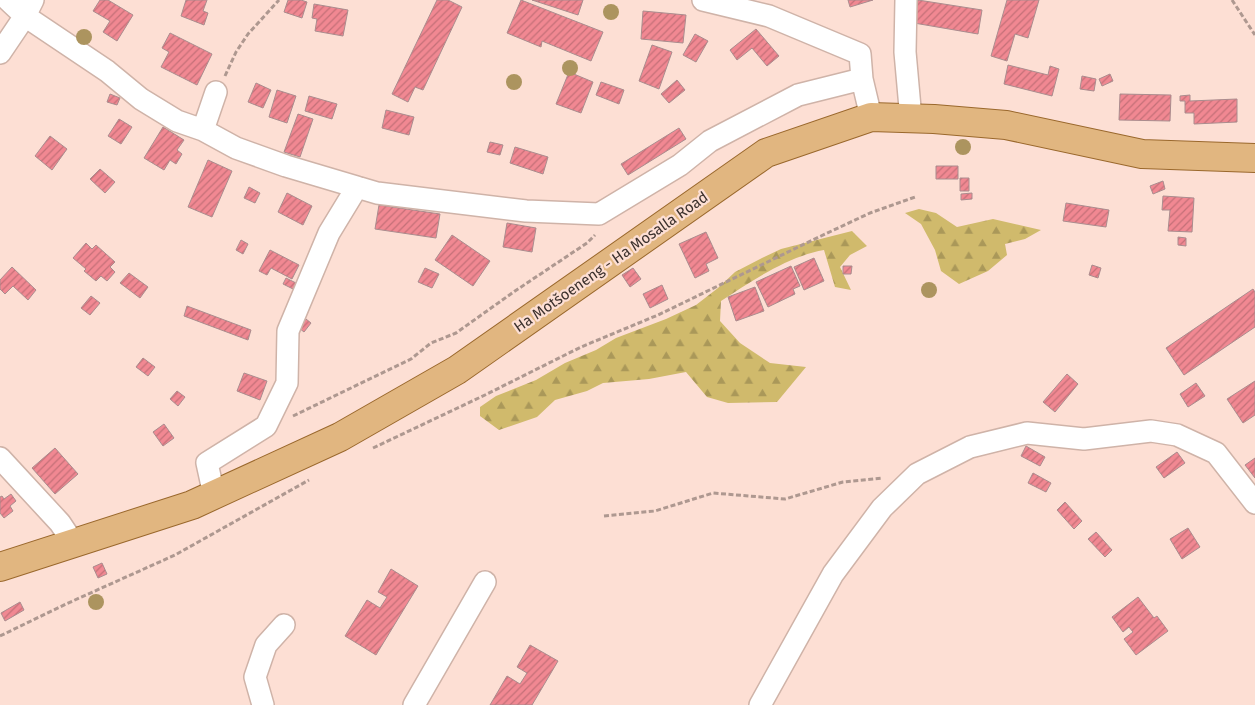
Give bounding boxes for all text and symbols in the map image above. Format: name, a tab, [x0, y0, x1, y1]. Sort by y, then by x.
street label: Ha Motšoeneng - Ha Mosalla Road	[511, 188, 711, 336]

